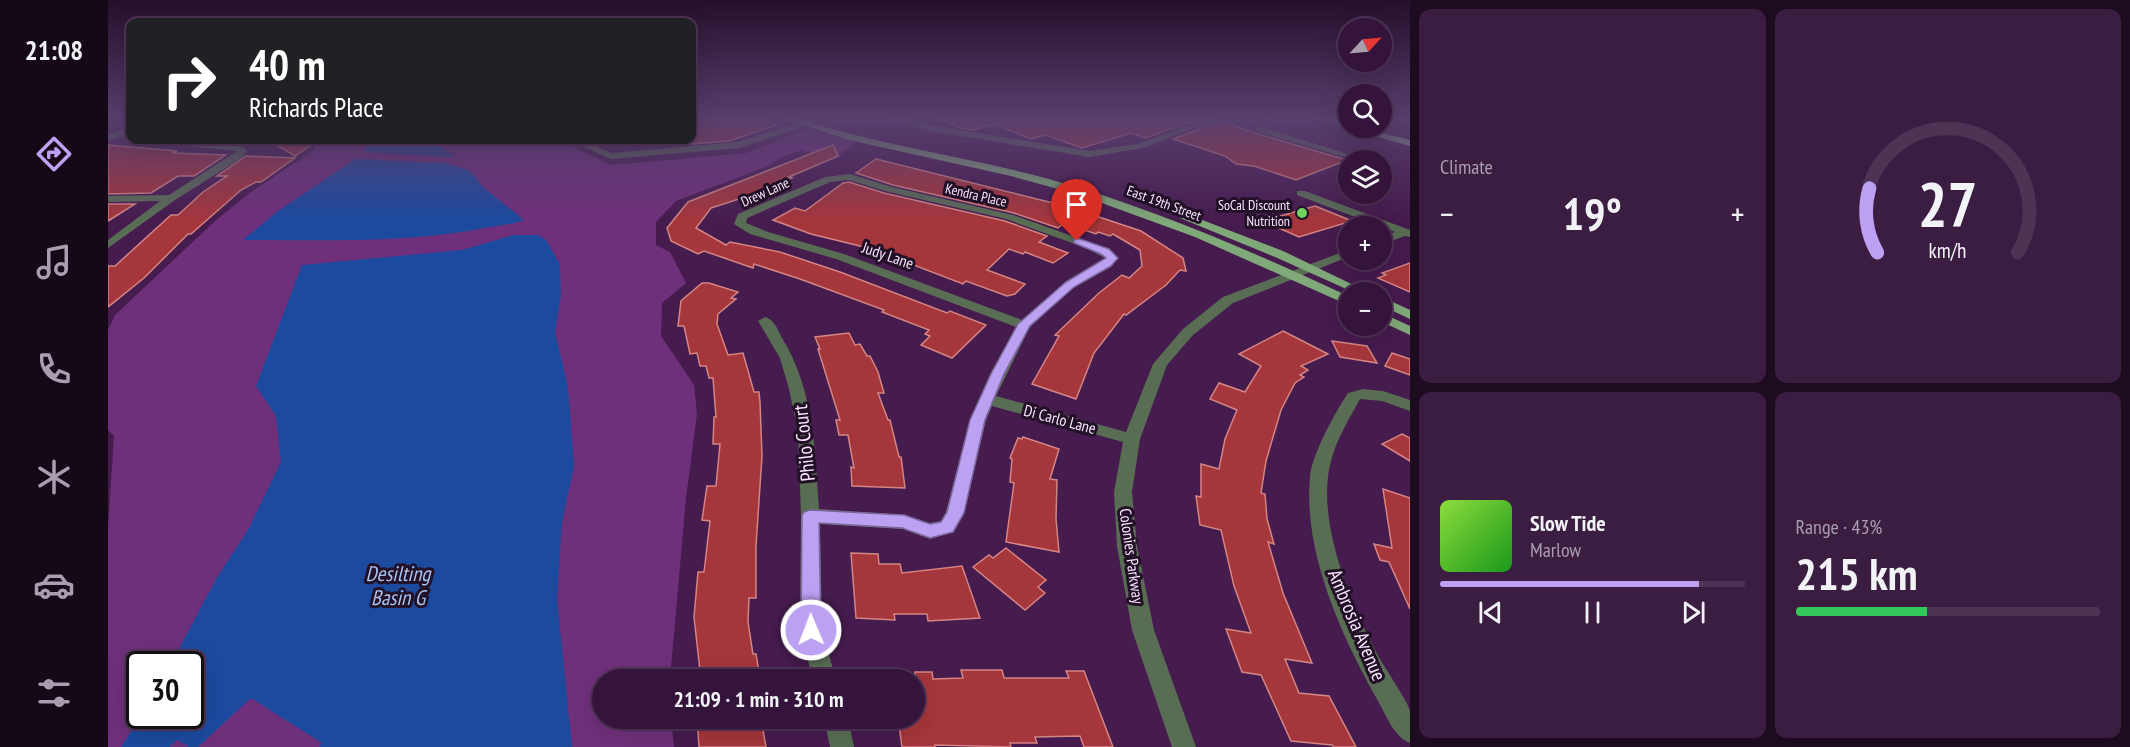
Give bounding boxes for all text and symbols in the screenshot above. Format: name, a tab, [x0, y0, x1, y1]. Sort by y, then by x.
north arrow	[1338, 18, 1392, 72]
map controls	[1338, 18, 1392, 336]
text: 21:08	[25, 33, 83, 67]
text: 40 m	[249, 37, 326, 92]
icon: right	[150, 42, 228, 120]
button: search	[1338, 84, 1392, 138]
text: Richards Place	[249, 90, 384, 124]
icon: directions	[33, 133, 75, 175]
button: layers	[1338, 150, 1392, 204]
text: Climate	[1440, 154, 1493, 180]
text: 27	[1918, 163, 1978, 244]
street label: Drew Lane	[738, 173, 792, 211]
street label: Kendra Place	[944, 179, 1009, 211]
pin	[1051, 179, 1102, 241]
street label: East 19th Street	[1124, 181, 1204, 225]
text: 19°	[1563, 184, 1622, 242]
icon: arrive	[1060, 188, 1093, 221]
text: −	[1440, 192, 1454, 235]
text: +	[1731, 192, 1745, 235]
place label: SoCal Discount Nutrition	[1218, 196, 1290, 230]
marker: SoCal Discount Nutrition	[1295, 206, 1309, 220]
button: +	[1338, 216, 1392, 270]
text: km/h	[1929, 236, 1967, 264]
street label: Judy Lane	[859, 237, 916, 273]
icon: music	[33, 241, 75, 283]
button: −	[1338, 282, 1392, 336]
icon: phone	[33, 348, 75, 390]
street label: Di Carlo Lane	[1022, 400, 1098, 438]
street label: Philo Court	[787, 403, 821, 483]
icon: climate	[33, 456, 75, 498]
street label: Colonies Parkway	[1115, 507, 1149, 605]
text: Slow Tide	[1530, 509, 1606, 537]
text: Range · 43%	[1796, 514, 1882, 540]
text: Marlow	[1530, 537, 1581, 563]
text: 215 km	[1796, 544, 1918, 602]
water label: Desilting Basin G	[366, 560, 432, 611]
icon: car	[33, 564, 75, 606]
street label: Ambrosia Avenue	[1322, 565, 1392, 685]
icon: previous	[1474, 596, 1507, 629]
icon: pause	[1576, 596, 1609, 629]
icon: next	[1677, 596, 1710, 629]
position arrow	[779, 598, 843, 662]
speed limit sign: 30	[126, 651, 204, 729]
icon: filters	[33, 672, 75, 714]
text: 21:09 · 1 min · 310 m	[673, 685, 844, 713]

